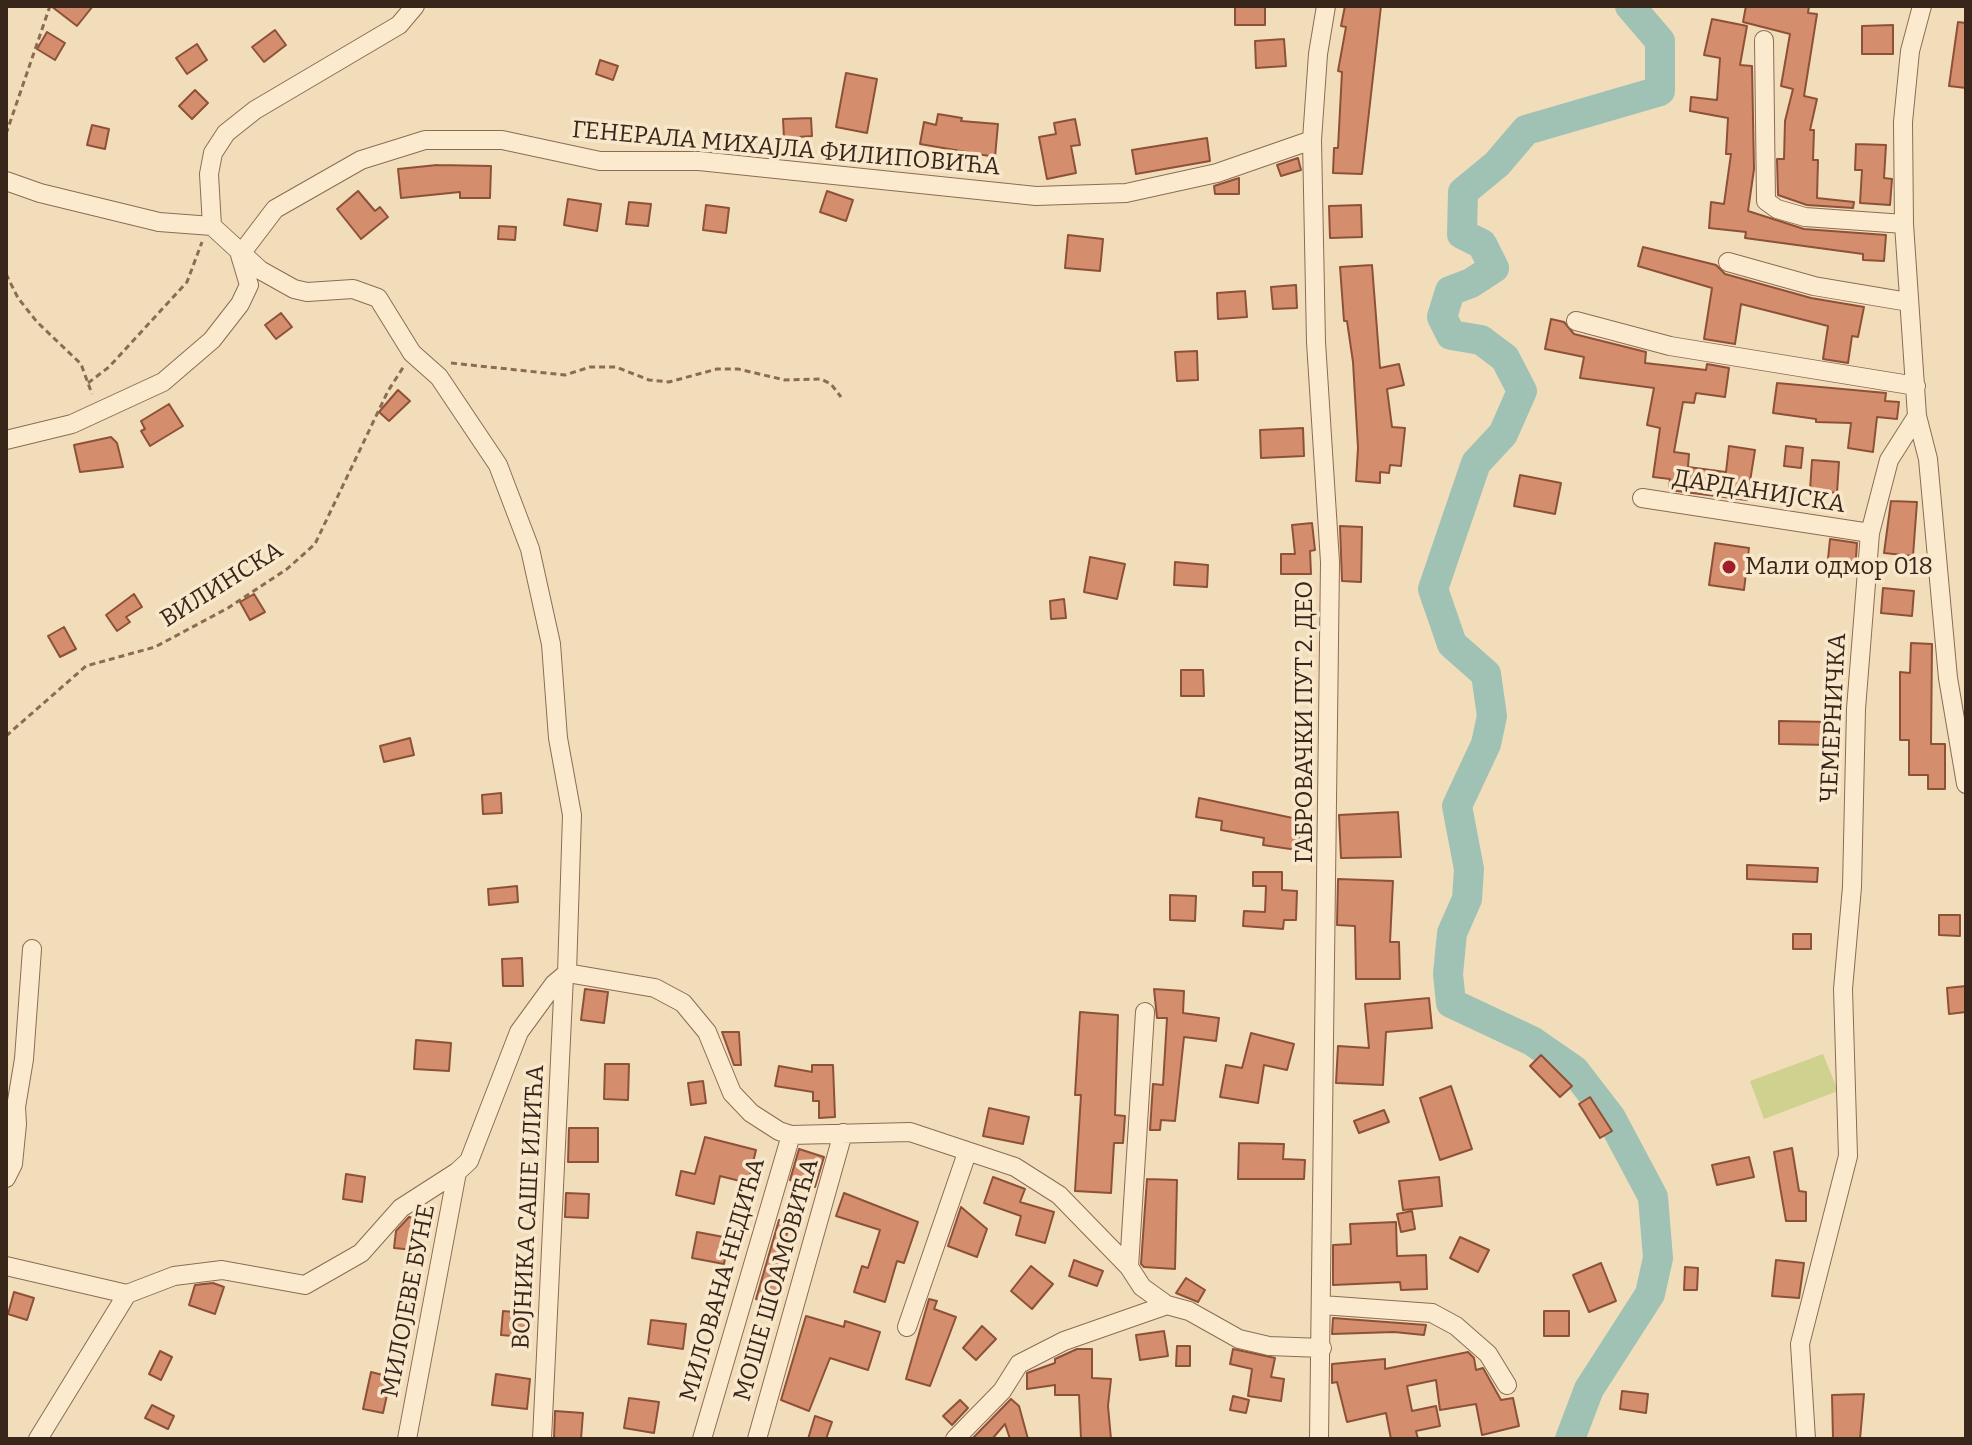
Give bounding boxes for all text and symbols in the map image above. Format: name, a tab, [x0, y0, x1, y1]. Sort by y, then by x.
street label: ГЕНЕРАЛА МИХАЈЛА ФИЛИПОВИЋА	[571, 116, 1001, 182]
street label: ДАРДАНИЈСКА	[1671, 464, 1847, 520]
street label: ВИЛИНСКА	[155, 536, 289, 634]
place label: Мали одмор 018	[1745, 553, 1933, 581]
marker: Мали одмор 018	[1720, 558, 1738, 576]
street label: ГАБРОВАЧКИ ПУТ 2. ДЕО	[1291, 581, 1319, 863]
street label: ЧЕМЕРНИЧКА	[1815, 633, 1853, 803]
street label: ВОЈНИКА САШЕ ИЛИЋА	[507, 1064, 551, 1350]
street label: МИЛОВАНА НЕДИЋА	[674, 1155, 772, 1405]
street label: МОШЕ ШОАМОВИЋА	[729, 1155, 825, 1405]
street label: МИЛОЈЕВЕ БУНЕ	[376, 1202, 442, 1400]

